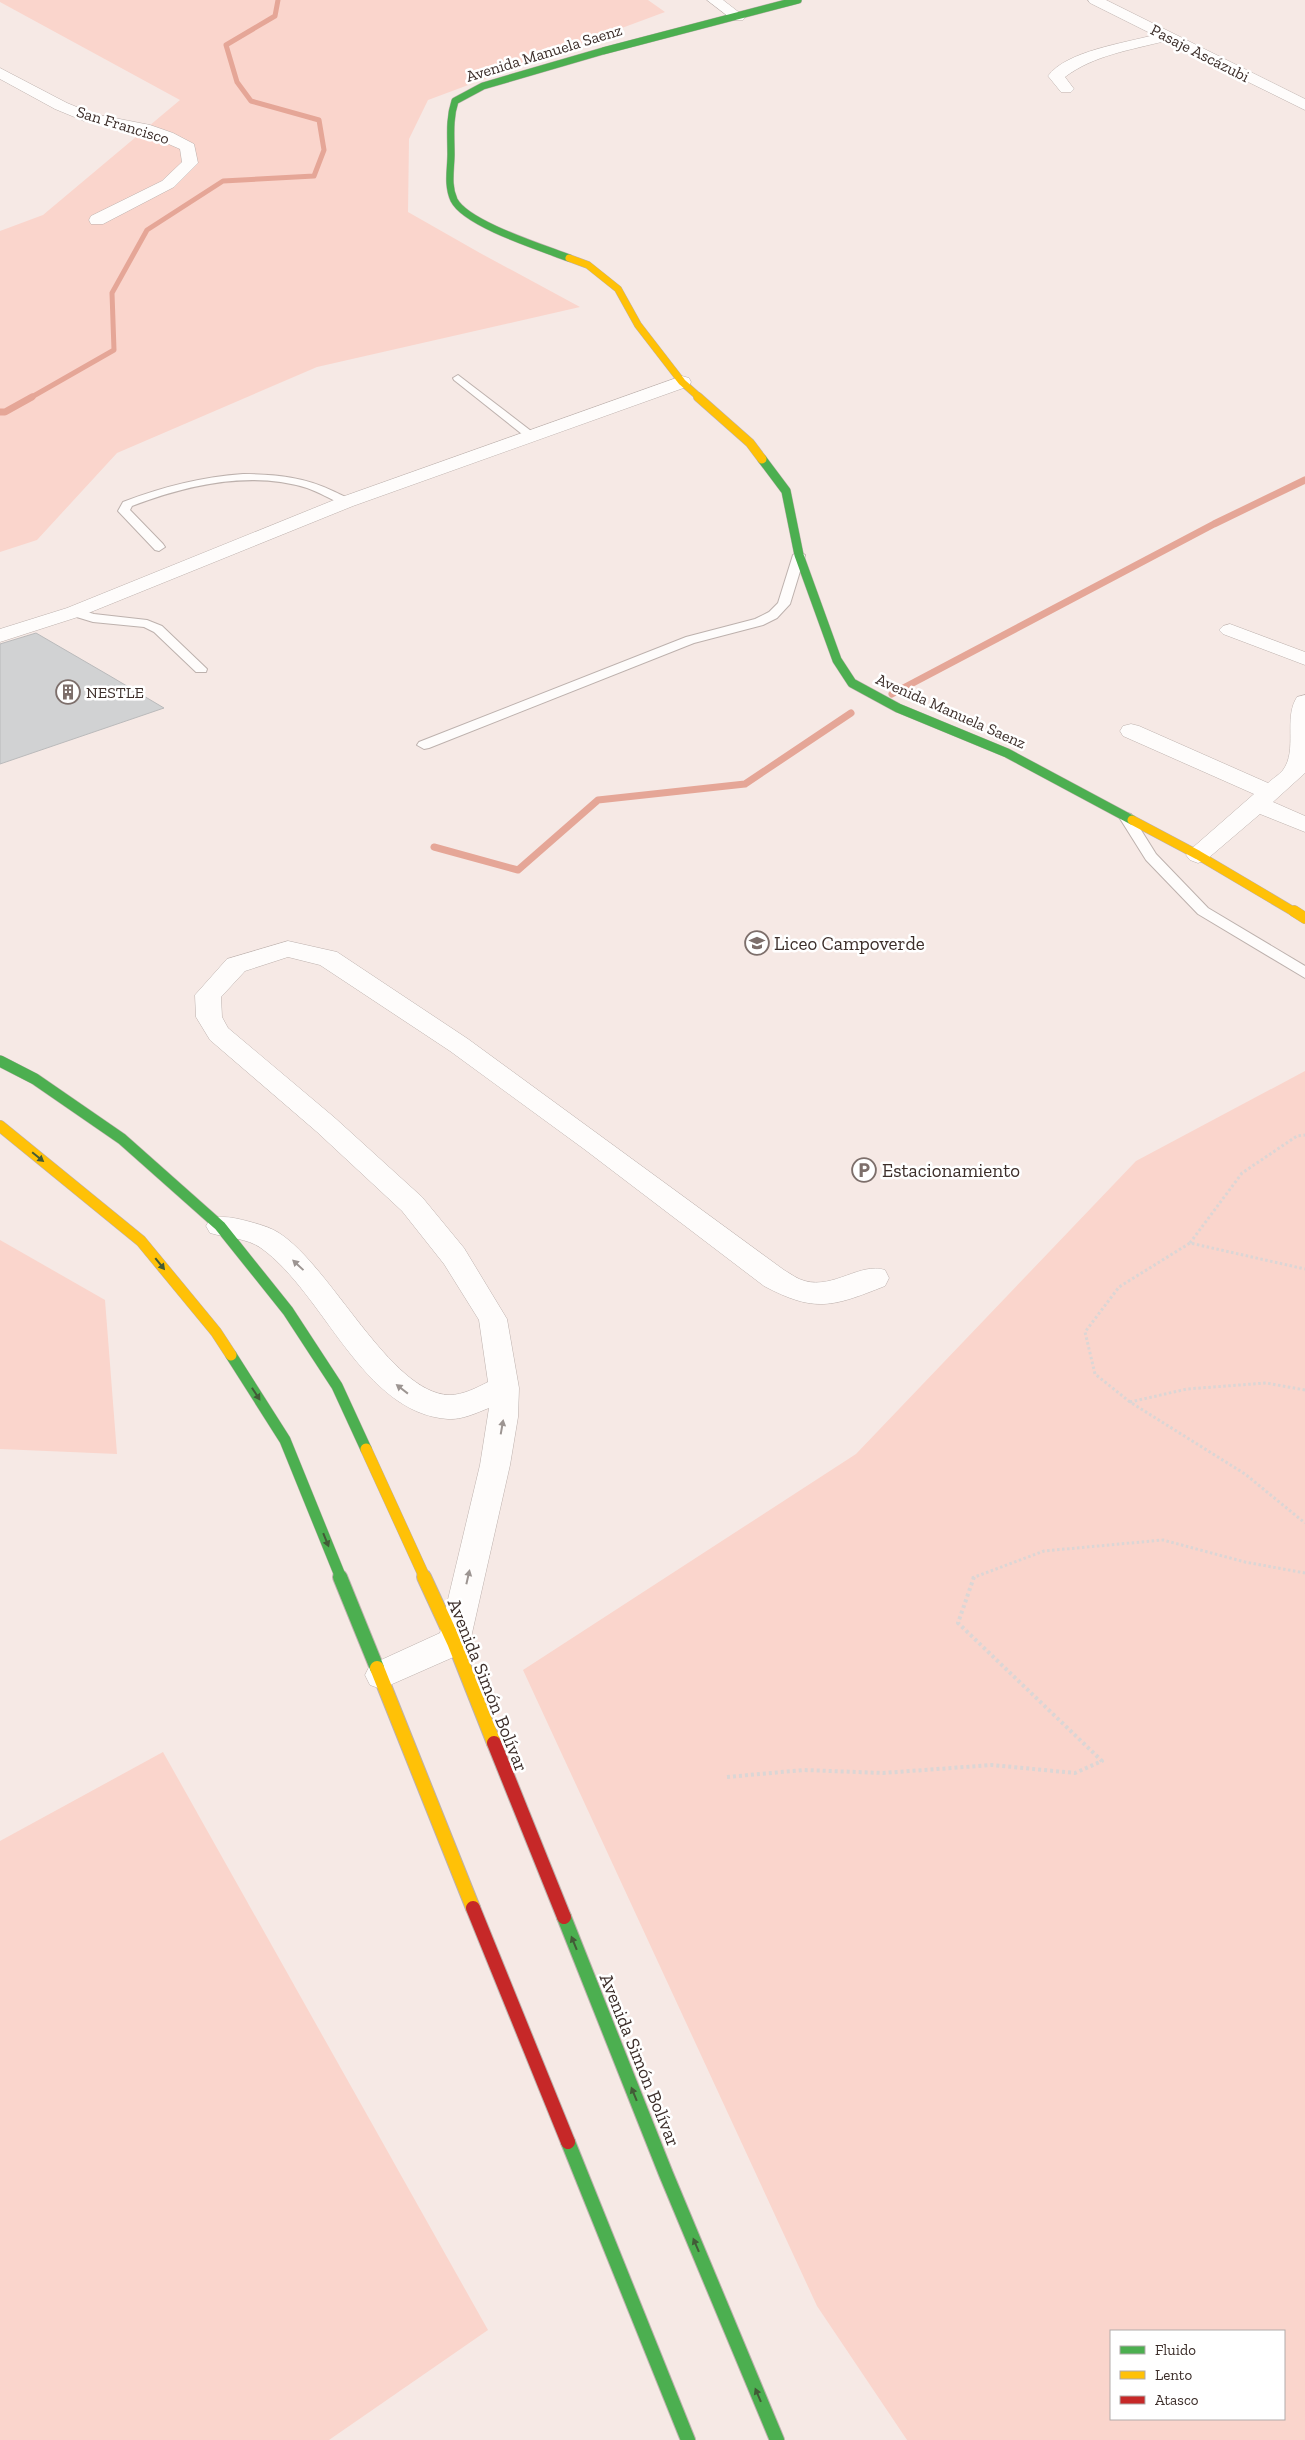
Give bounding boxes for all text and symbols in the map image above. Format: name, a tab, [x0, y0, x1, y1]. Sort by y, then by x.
street label: Avenida Manuela Saenz	[464, 20, 624, 86]
street label: Pasaje Ascázubi	[1147, 20, 1253, 86]
street label: San Francisco	[74, 102, 172, 148]
street label: Avenida Manuela Saenz	[873, 669, 1029, 753]
building icon: NESTLE	[55, 679, 81, 705]
place label: NESTLE	[86, 683, 144, 702]
school or university icon: Liceo Campoverde	[744, 930, 770, 956]
place label: Liceo Campoverde	[774, 932, 925, 955]
one-way arrow	[31, 1151, 44, 1162]
parking icon: Estacionamiento	[851, 1157, 877, 1183]
place label: Estacionamiento	[882, 1159, 1020, 1182]
one-way arrow	[154, 1257, 165, 1270]
one-way arrow	[292, 1259, 304, 1271]
one-way arrow	[396, 1383, 409, 1394]
one-way arrow	[251, 1388, 261, 1401]
one-way arrow	[498, 1419, 506, 1435]
one-way arrow	[322, 1533, 330, 1548]
one-way arrow	[464, 1570, 472, 1585]
street label: Avenida Simón Bolívar	[443, 1595, 533, 1775]
one-way arrow	[570, 1936, 577, 1951]
street label: Avenida Simón Bolívar	[595, 1970, 685, 2150]
one-way arrow	[630, 2087, 638, 2102]
one-way arrow	[691, 2238, 699, 2252]
legend	[1110, 2330, 1285, 2420]
text: Fluido	[1155, 2341, 1196, 2359]
text: Lento	[1155, 2366, 1192, 2384]
one-way arrow	[754, 2387, 762, 2402]
text: Atasco	[1155, 2391, 1199, 2409]

